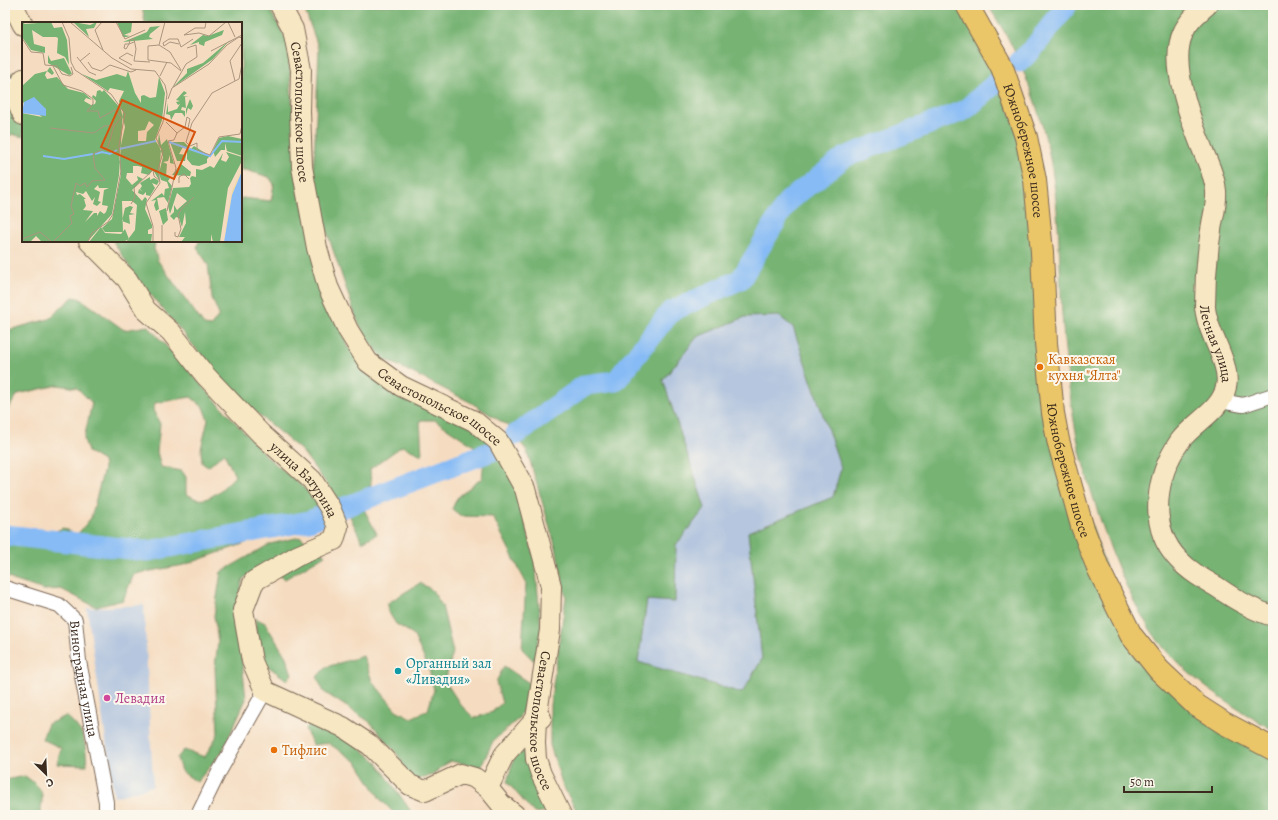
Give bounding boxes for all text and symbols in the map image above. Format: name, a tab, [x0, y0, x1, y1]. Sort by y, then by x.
inset map	[22, 22, 242, 242]
street label: Севастопольское шоссе	[286, 40, 314, 184]
street label: Южнобережное шоссе	[999, 80, 1048, 219]
street label: Лесная улица	[1195, 304, 1236, 383]
place label: Кавказская кухня "Ялта"	[1048, 350, 1121, 385]
marker: Кавказская кухня "Ялта"	[1035, 362, 1045, 372]
street label: Севастопольское шоссе	[374, 363, 506, 450]
street label: Южнобережное шоссе	[1043, 402, 1095, 540]
street label: улица Батурина	[265, 437, 343, 521]
street label: Виноградная улица	[66, 619, 103, 739]
street label: Севастопольское шоссе	[525, 650, 557, 794]
place label: Органный зал «Ливадия»	[406, 654, 491, 689]
marker: Органный зал «Ливадия»	[393, 666, 403, 676]
place label: Левадия	[115, 689, 165, 708]
marker: Левадия	[102, 693, 112, 703]
place label: Тифлис	[282, 741, 327, 760]
marker: Тифлис	[269, 745, 279, 755]
north arrow	[26, 754, 66, 794]
scale bar	[1124, 768, 1212, 794]
text: С	[44, 774, 56, 791]
text: 50 m	[1130, 774, 1154, 790]

